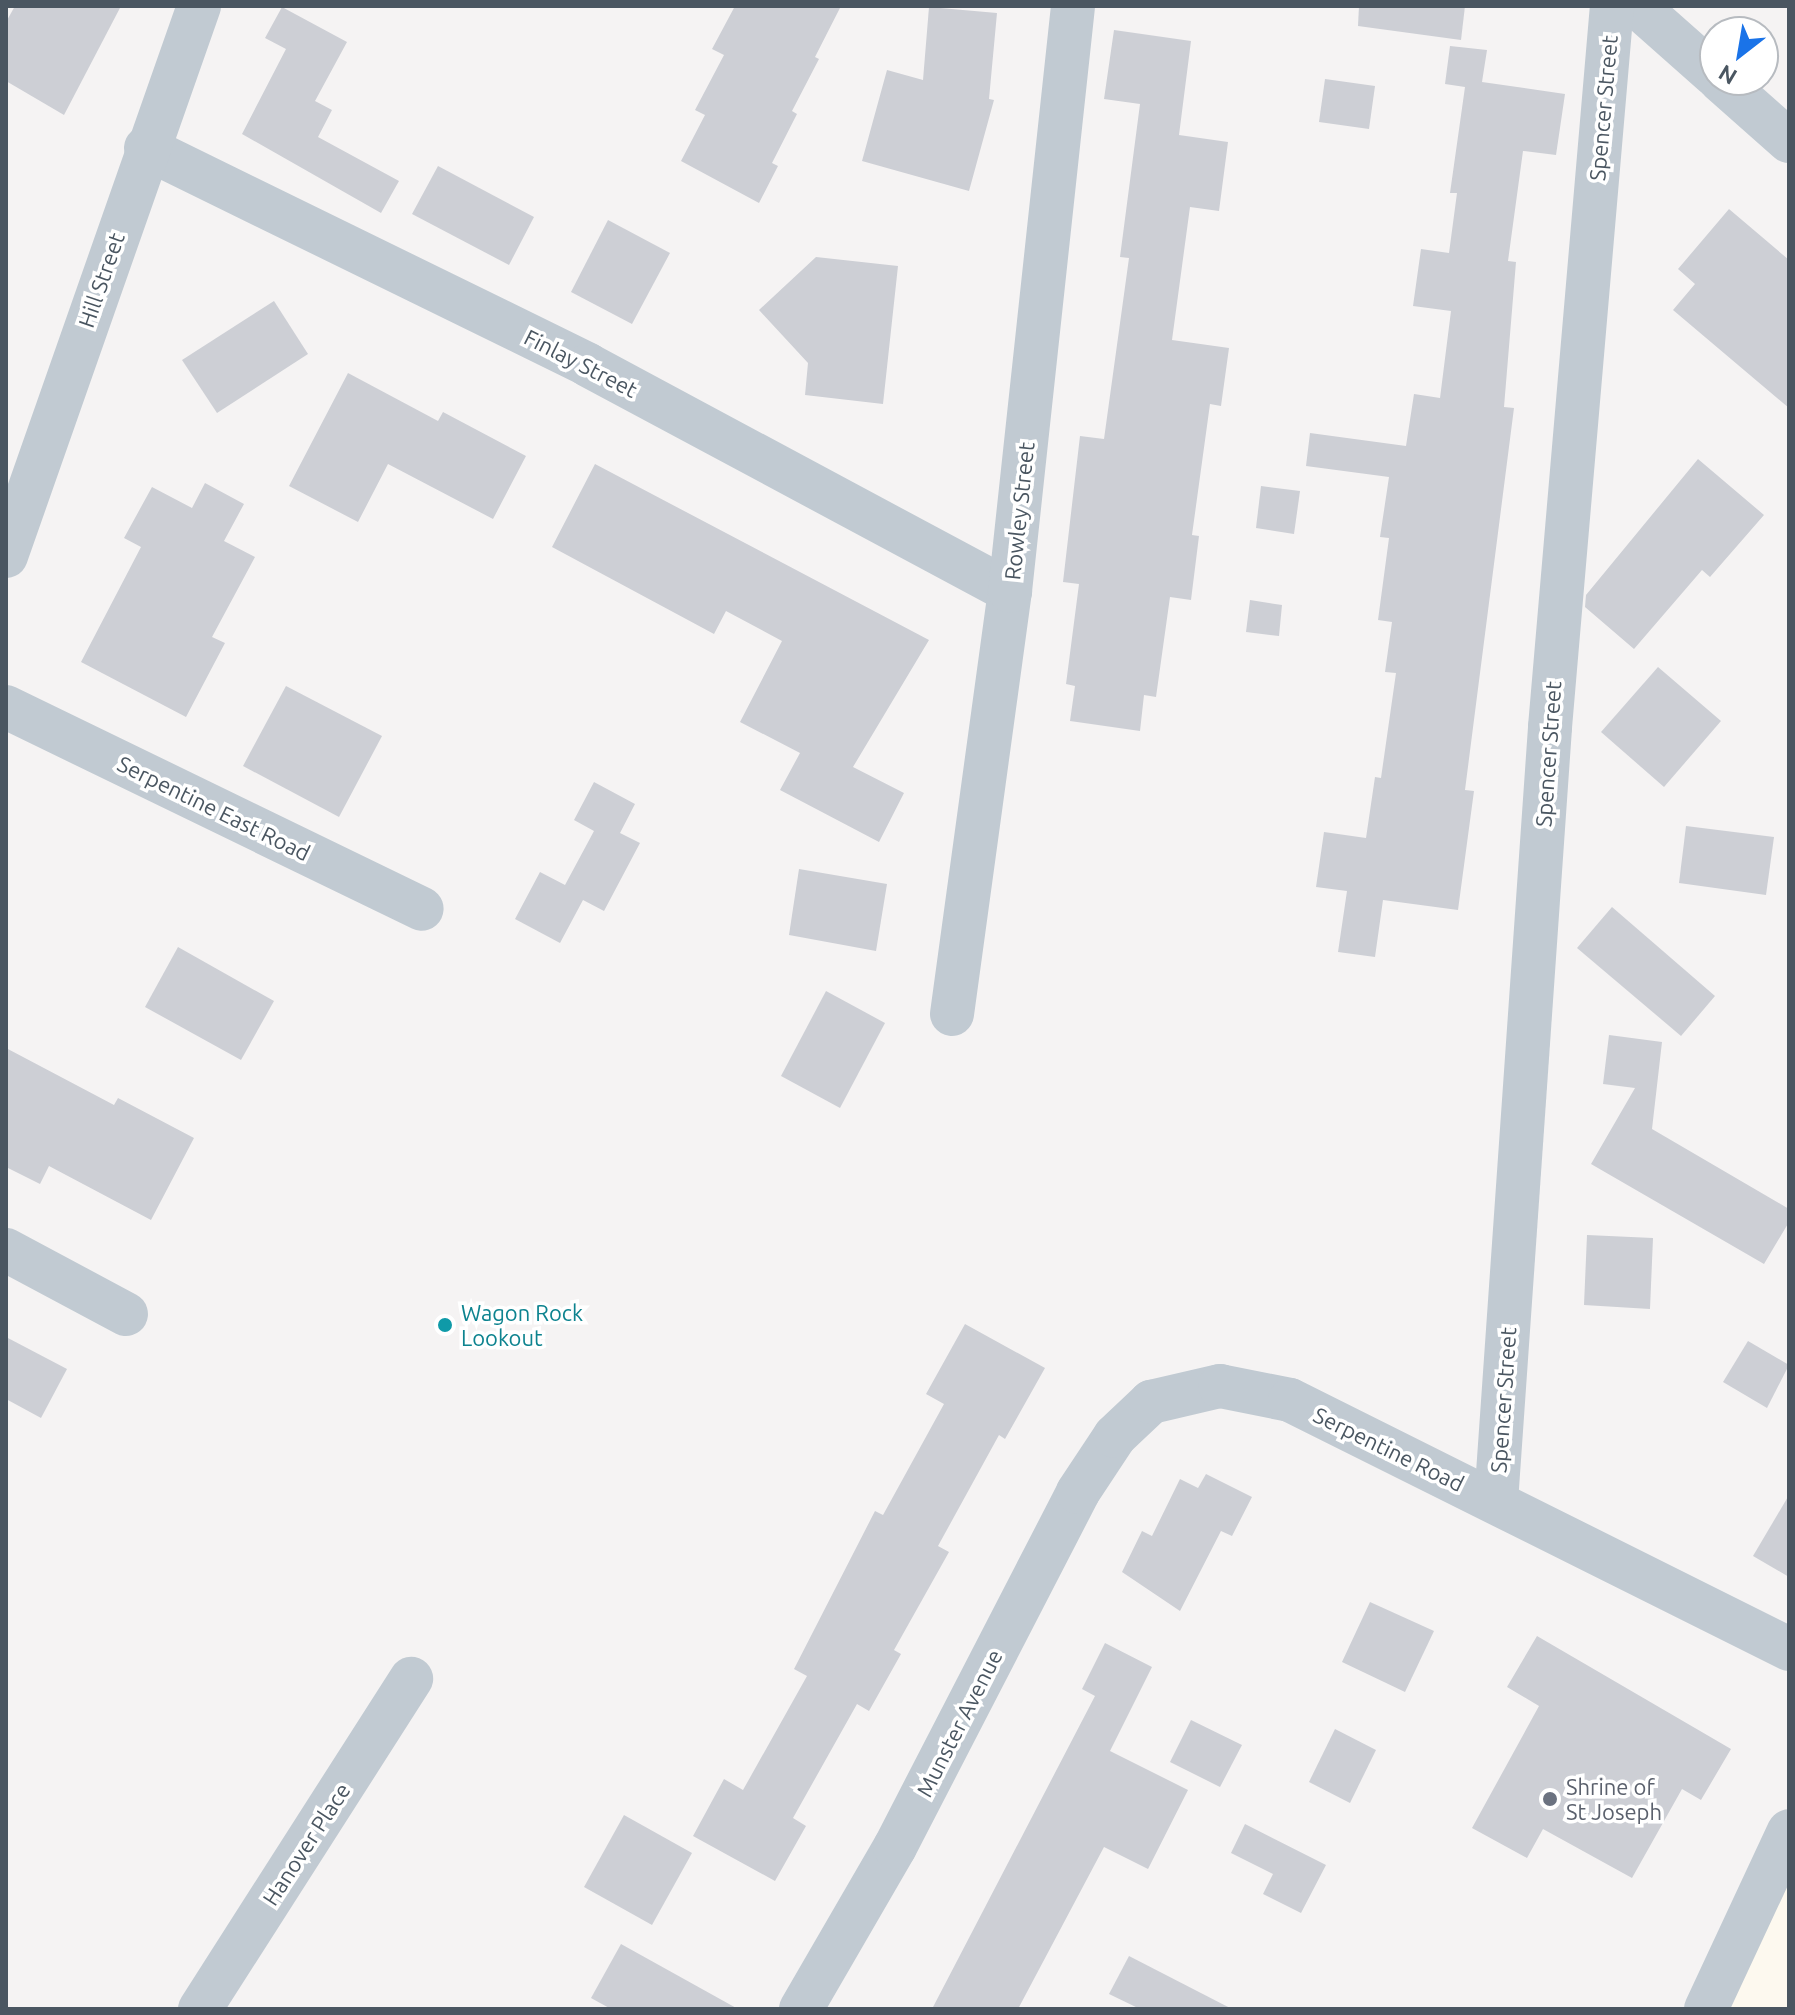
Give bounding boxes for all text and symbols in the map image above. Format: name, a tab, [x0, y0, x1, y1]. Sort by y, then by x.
north arrow	[1699, 16, 1779, 96]
street label: Spencer Street	[1583, 34, 1623, 182]
text: N	[1714, 60, 1741, 90]
street label: Hill Street	[72, 229, 130, 331]
street label: Finlay Street	[520, 323, 642, 403]
street label: Rowley Street	[999, 441, 1039, 581]
street label: Spencer Street	[1530, 680, 1566, 828]
street label: Serpentine East Road	[113, 750, 315, 866]
place label: Wagon Rock Lookout	[461, 1299, 583, 1350]
marker: Wagon Rock Lookout	[436, 1316, 454, 1334]
street label: Spencer Street	[1485, 1326, 1521, 1474]
street label: Serpentine Road	[1309, 1401, 1469, 1497]
street label: Munster Avenue	[910, 1645, 1008, 1801]
place label: Shrine of St Joseph	[1566, 1773, 1662, 1824]
street label: Hanover Place	[257, 1778, 355, 1910]
marker: Shrine of St Joseph	[1541, 1790, 1559, 1808]

